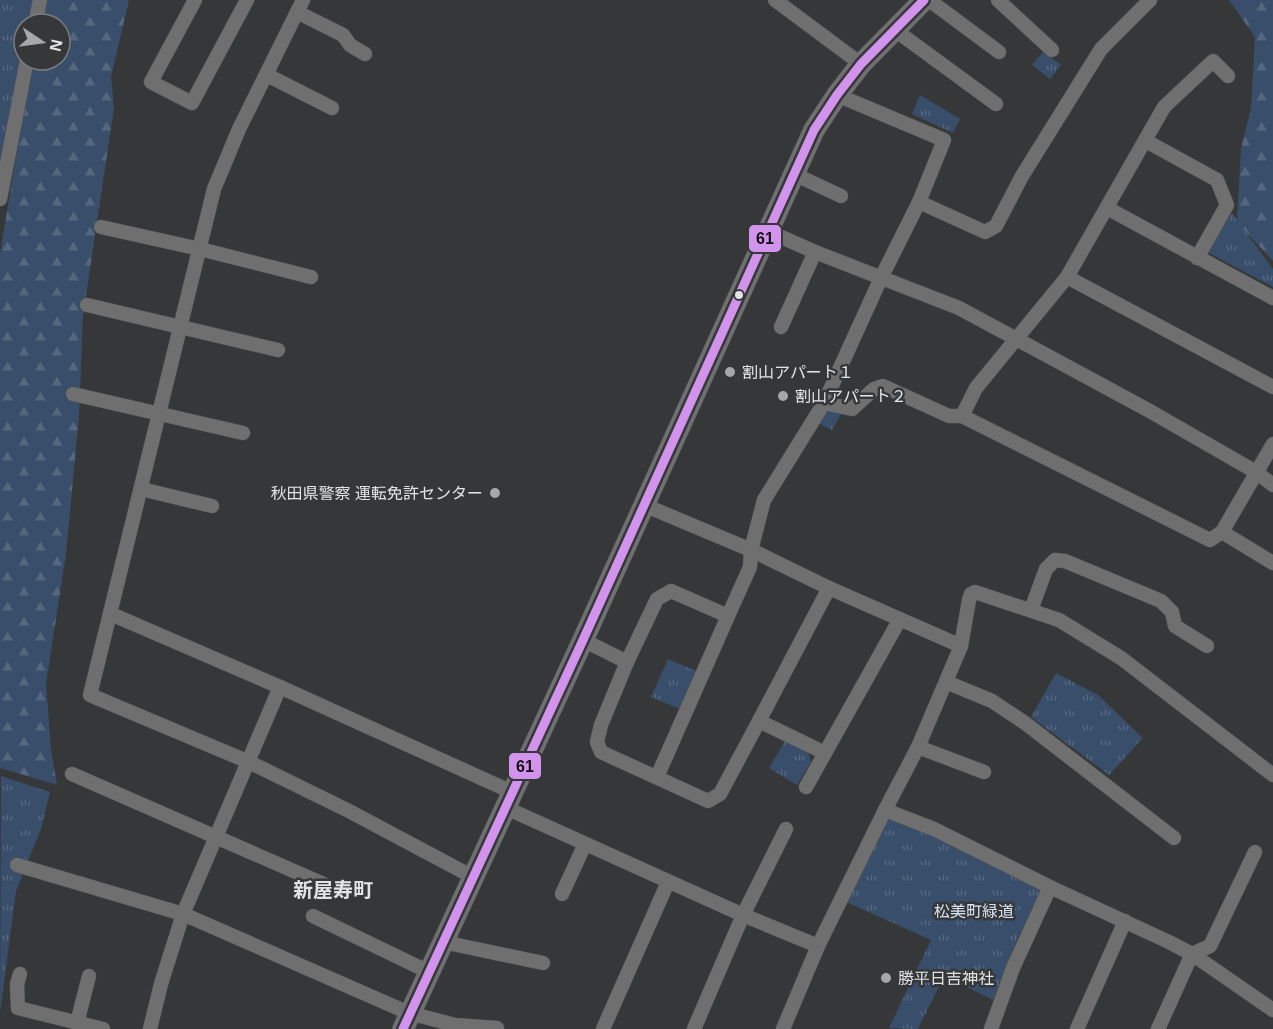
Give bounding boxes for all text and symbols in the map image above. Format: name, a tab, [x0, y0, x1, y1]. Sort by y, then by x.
north arrow	[12, 12, 72, 72]
text: N	[47, 38, 66, 53]
line badge: 61	[748, 224, 782, 253]
text: 61	[756, 230, 774, 247]
unlabelled marker	[733, 289, 745, 301]
place label: 割山アパート１	[742, 364, 854, 381]
marker: 割山アパート１	[723, 365, 737, 379]
place label: 割山アパート２	[795, 388, 907, 405]
marker: 割山アパート２	[776, 389, 790, 403]
place label: 秋田県警察 運転免許センター	[271, 485, 483, 502]
marker: 秋田県警察 運転免許センター	[488, 486, 502, 500]
line badge: 61	[508, 752, 542, 780]
text: 61	[516, 758, 534, 775]
district label: 新屋寿町	[293, 879, 373, 901]
park label: 松美町緑道	[934, 903, 1014, 920]
place label: 勝平日吉神社	[898, 970, 994, 987]
marker: 勝平日吉神社	[879, 971, 893, 985]

